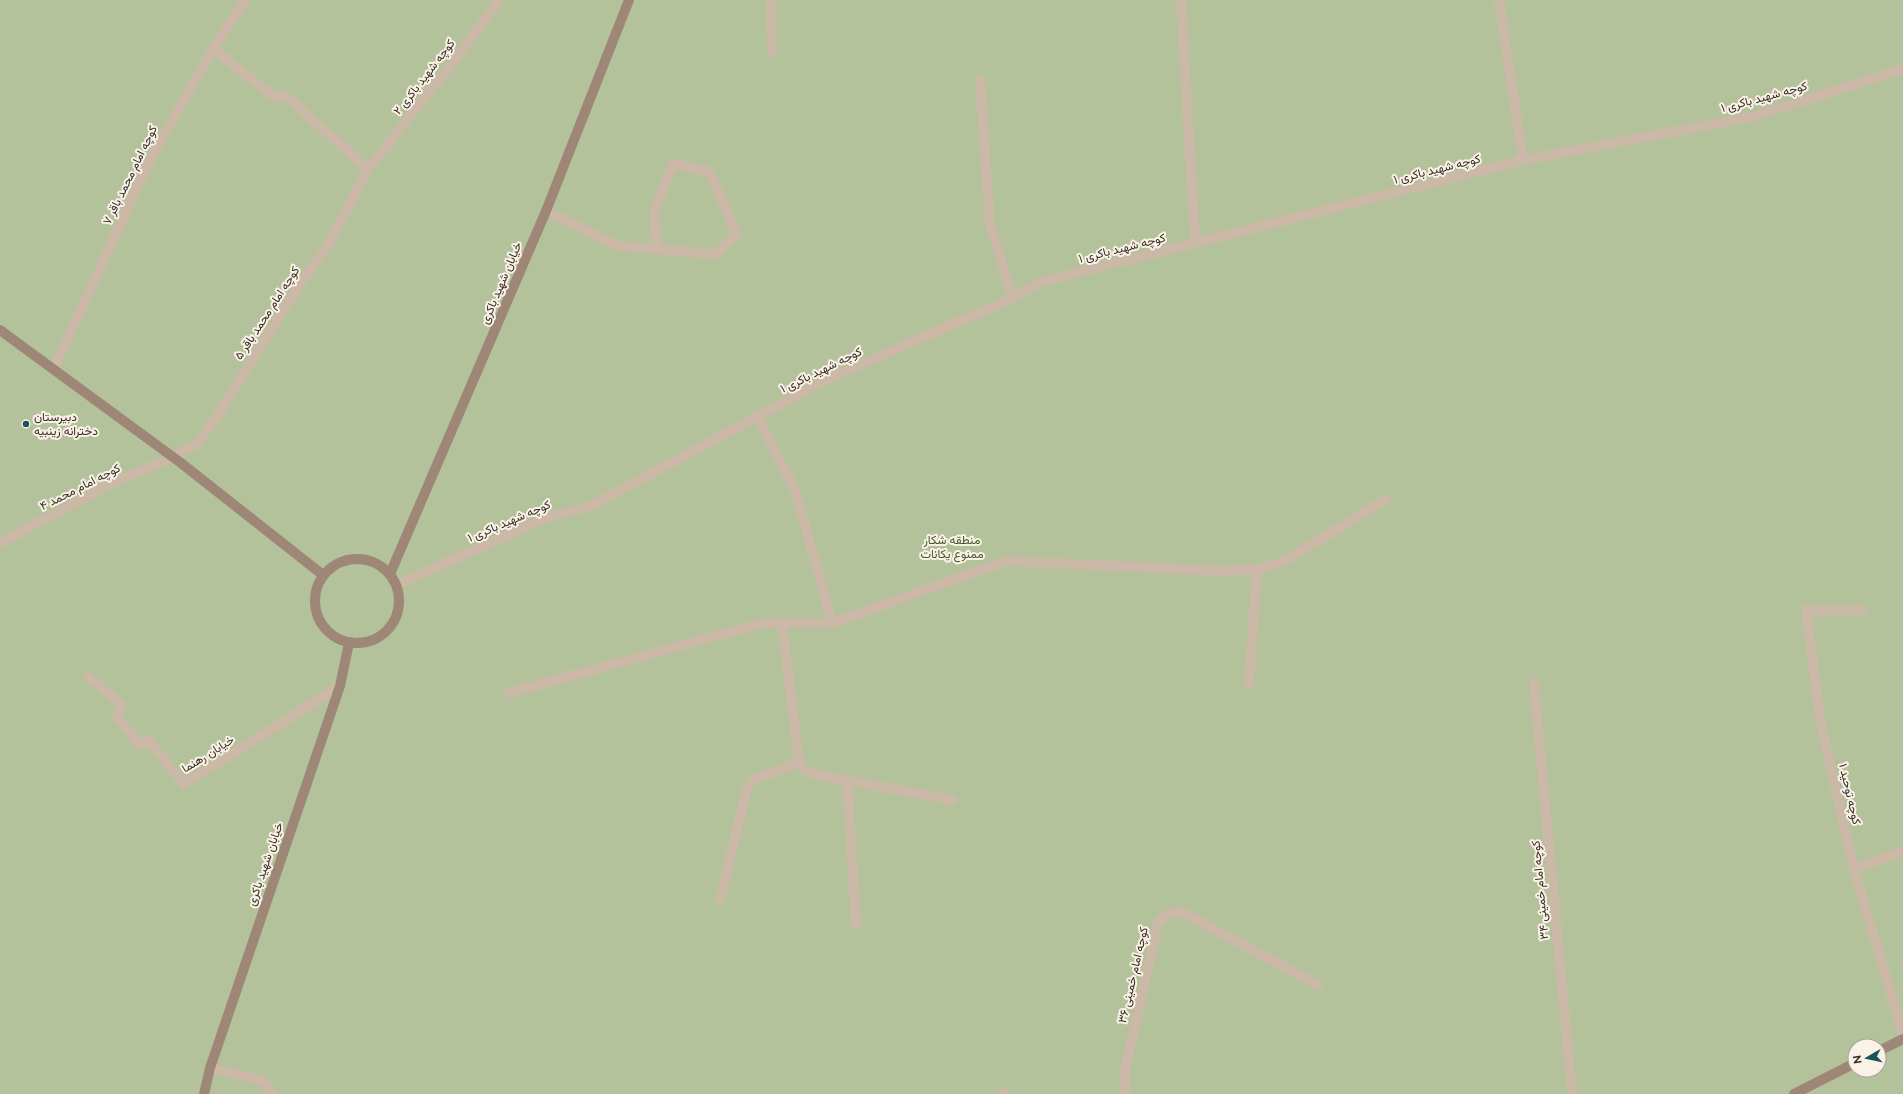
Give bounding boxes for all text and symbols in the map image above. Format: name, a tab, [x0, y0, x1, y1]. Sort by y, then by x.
street label: کوچه شهید باکری ۲	[390, 37, 459, 118]
street label: کوچه شهید باکری ۱	[1719, 79, 1809, 116]
street label: کوچه امام محمد باقر ۷	[100, 123, 161, 227]
street label: کوچه شهید باکری ۱	[1392, 151, 1482, 188]
street label: کوچه شهید باکری ۱	[1077, 230, 1167, 267]
street label: خیابان شهید باکری	[477, 240, 526, 327]
street label: کوچه امام محمد باقر ۵	[232, 264, 303, 363]
street label: کوچه شهید باکری ۱	[778, 344, 864, 397]
place label: دبیرستان دخترانه زینبیه	[34, 410, 98, 439]
marker: دبیرستان دخترانه زینبیه	[21, 419, 31, 429]
street label: کوچه امام محمد ۴	[37, 461, 123, 514]
street label: کوچه شهید باکری ۱	[465, 497, 553, 546]
park label: منطقه شکار ممنوع یکانات	[920, 533, 984, 563]
street label: خیابان رهنما	[179, 732, 237, 776]
street label: کوچه توحید ۱	[1835, 762, 1864, 826]
street label: خیابان شهید باکری	[244, 820, 287, 908]
street label: کوچه امام خمینی ۳۴	[1529, 840, 1552, 940]
street label: کوچه امام خمینی ۳۶	[1115, 925, 1152, 1025]
north arrow	[1847, 1038, 1887, 1078]
text: N	[1851, 1054, 1865, 1065]

